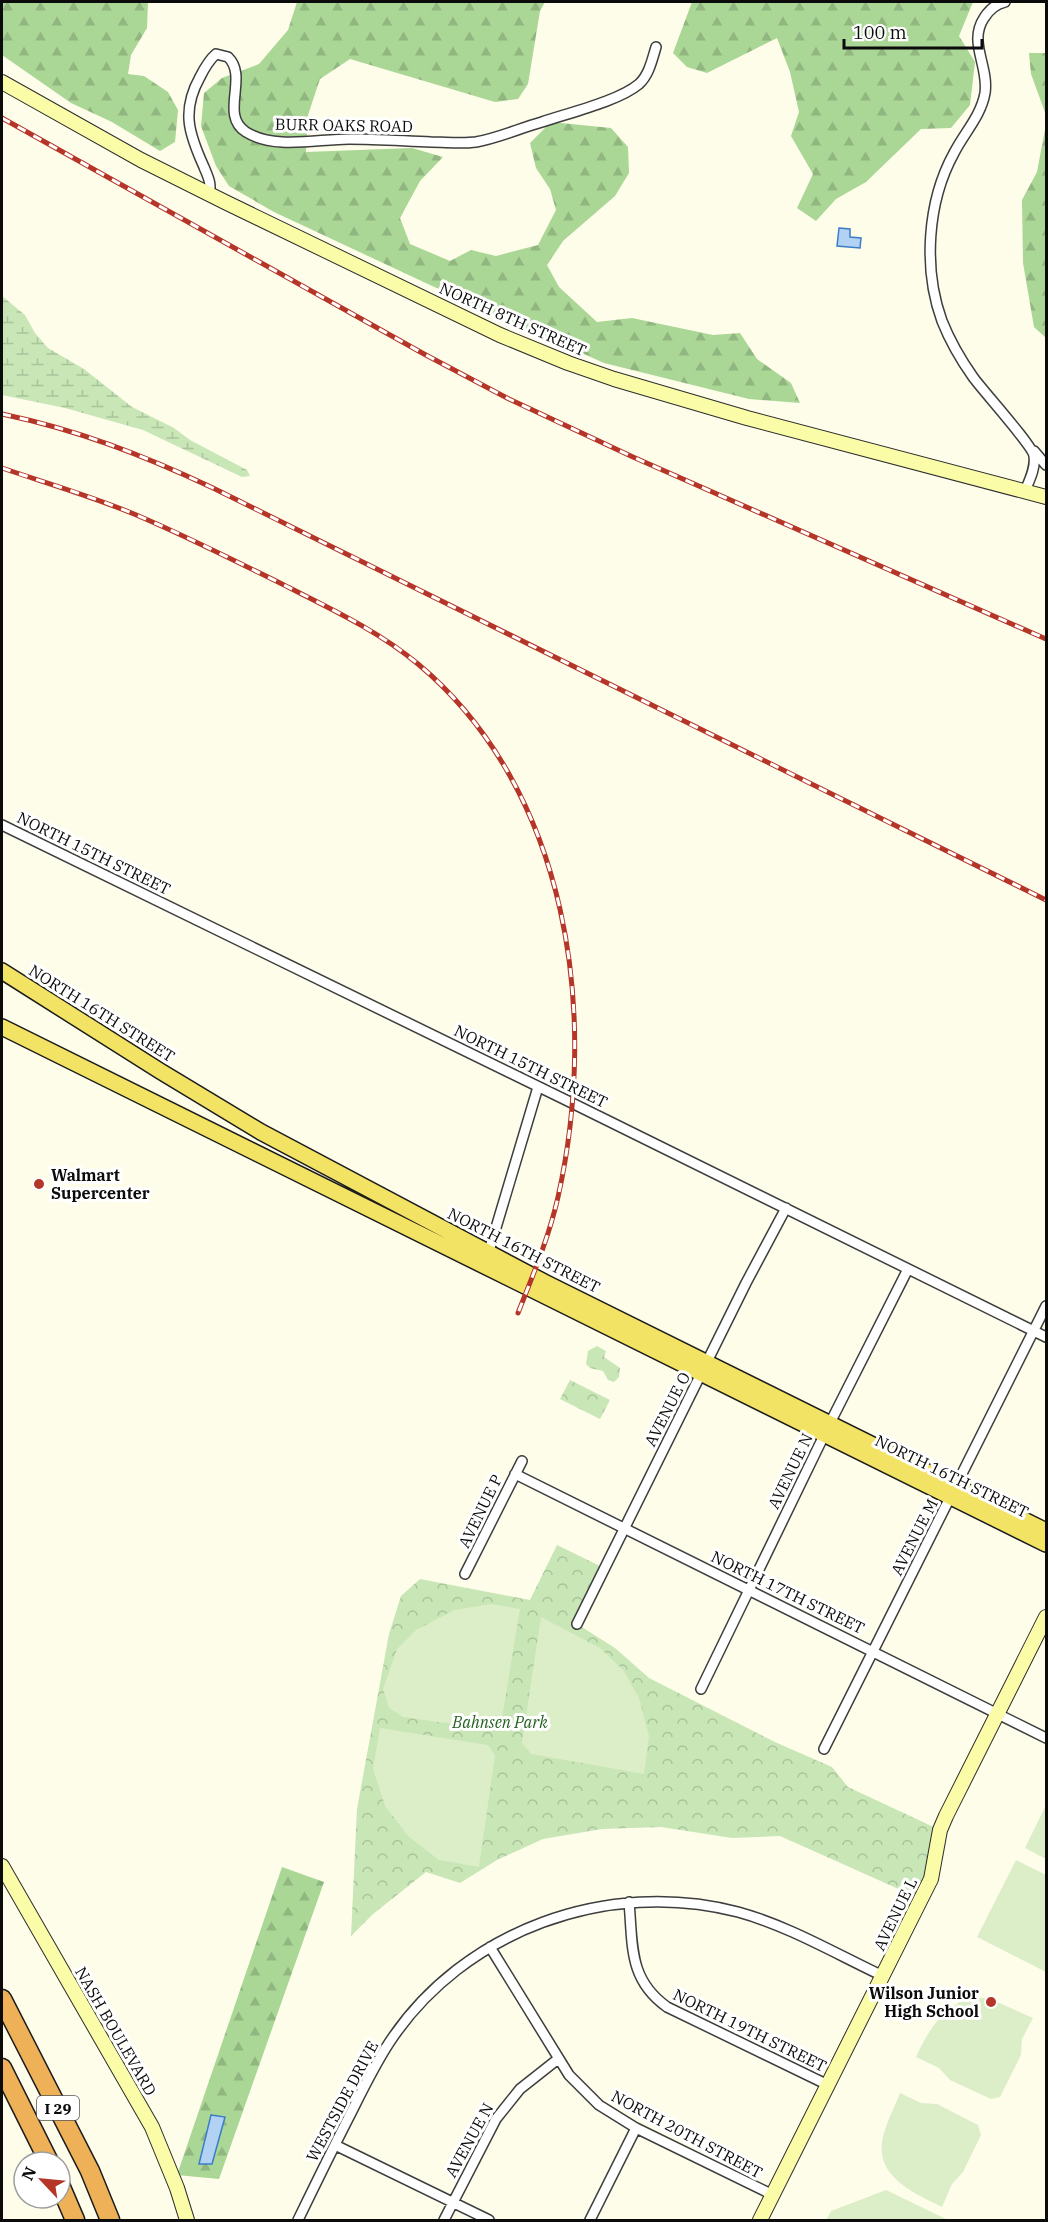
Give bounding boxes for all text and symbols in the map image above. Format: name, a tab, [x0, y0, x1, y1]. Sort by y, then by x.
scale bar	[844, 12, 982, 50]
text: 100 m	[853, 21, 907, 44]
street label: BURR OAKS ROAD	[275, 114, 413, 136]
street label: NORTH 8TH STREET	[436, 278, 590, 360]
street label: NORTH 15TH STREET	[14, 807, 174, 899]
street label: NORTH 16TH STREET	[25, 960, 179, 1066]
street label: NORTH 15TH STREET	[451, 1020, 611, 1112]
place label: Walmart Supercenter	[51, 1165, 150, 1203]
marker: Walmart Supercenter	[32, 1177, 46, 1191]
street label: NORTH 16TH STREET	[444, 1203, 604, 1297]
street label: AVENUE O	[640, 1369, 694, 1449]
street label: AVENUE N	[763, 1430, 817, 1512]
street label: NORTH 16TH STREET	[872, 1430, 1032, 1522]
street label: AVENUE P	[454, 1471, 506, 1551]
street label: AVENUE M	[886, 1495, 942, 1579]
street label: NORTH 17TH STREET	[708, 1546, 868, 1638]
park label: Bahnsen Park	[451, 1712, 548, 1732]
street label: AVENUE L	[869, 1874, 921, 1954]
street label: NASH BOULEVARD	[71, 1963, 161, 2099]
place label: Wilson Junior High School	[869, 1983, 979, 2021]
street label: NORTH 19TH STREET	[670, 1984, 830, 2076]
marker: Wilson Junior High School	[984, 1995, 998, 2009]
street label: WESTSIDE DRIVE	[302, 2037, 382, 2165]
street label: NORTH 20TH STREET	[608, 2086, 766, 2182]
road number: I 29	[37, 2096, 79, 2120]
street label: AVENUE N	[440, 2099, 498, 2181]
north arrow	[12, 2150, 72, 2210]
text: N	[17, 2163, 40, 2183]

